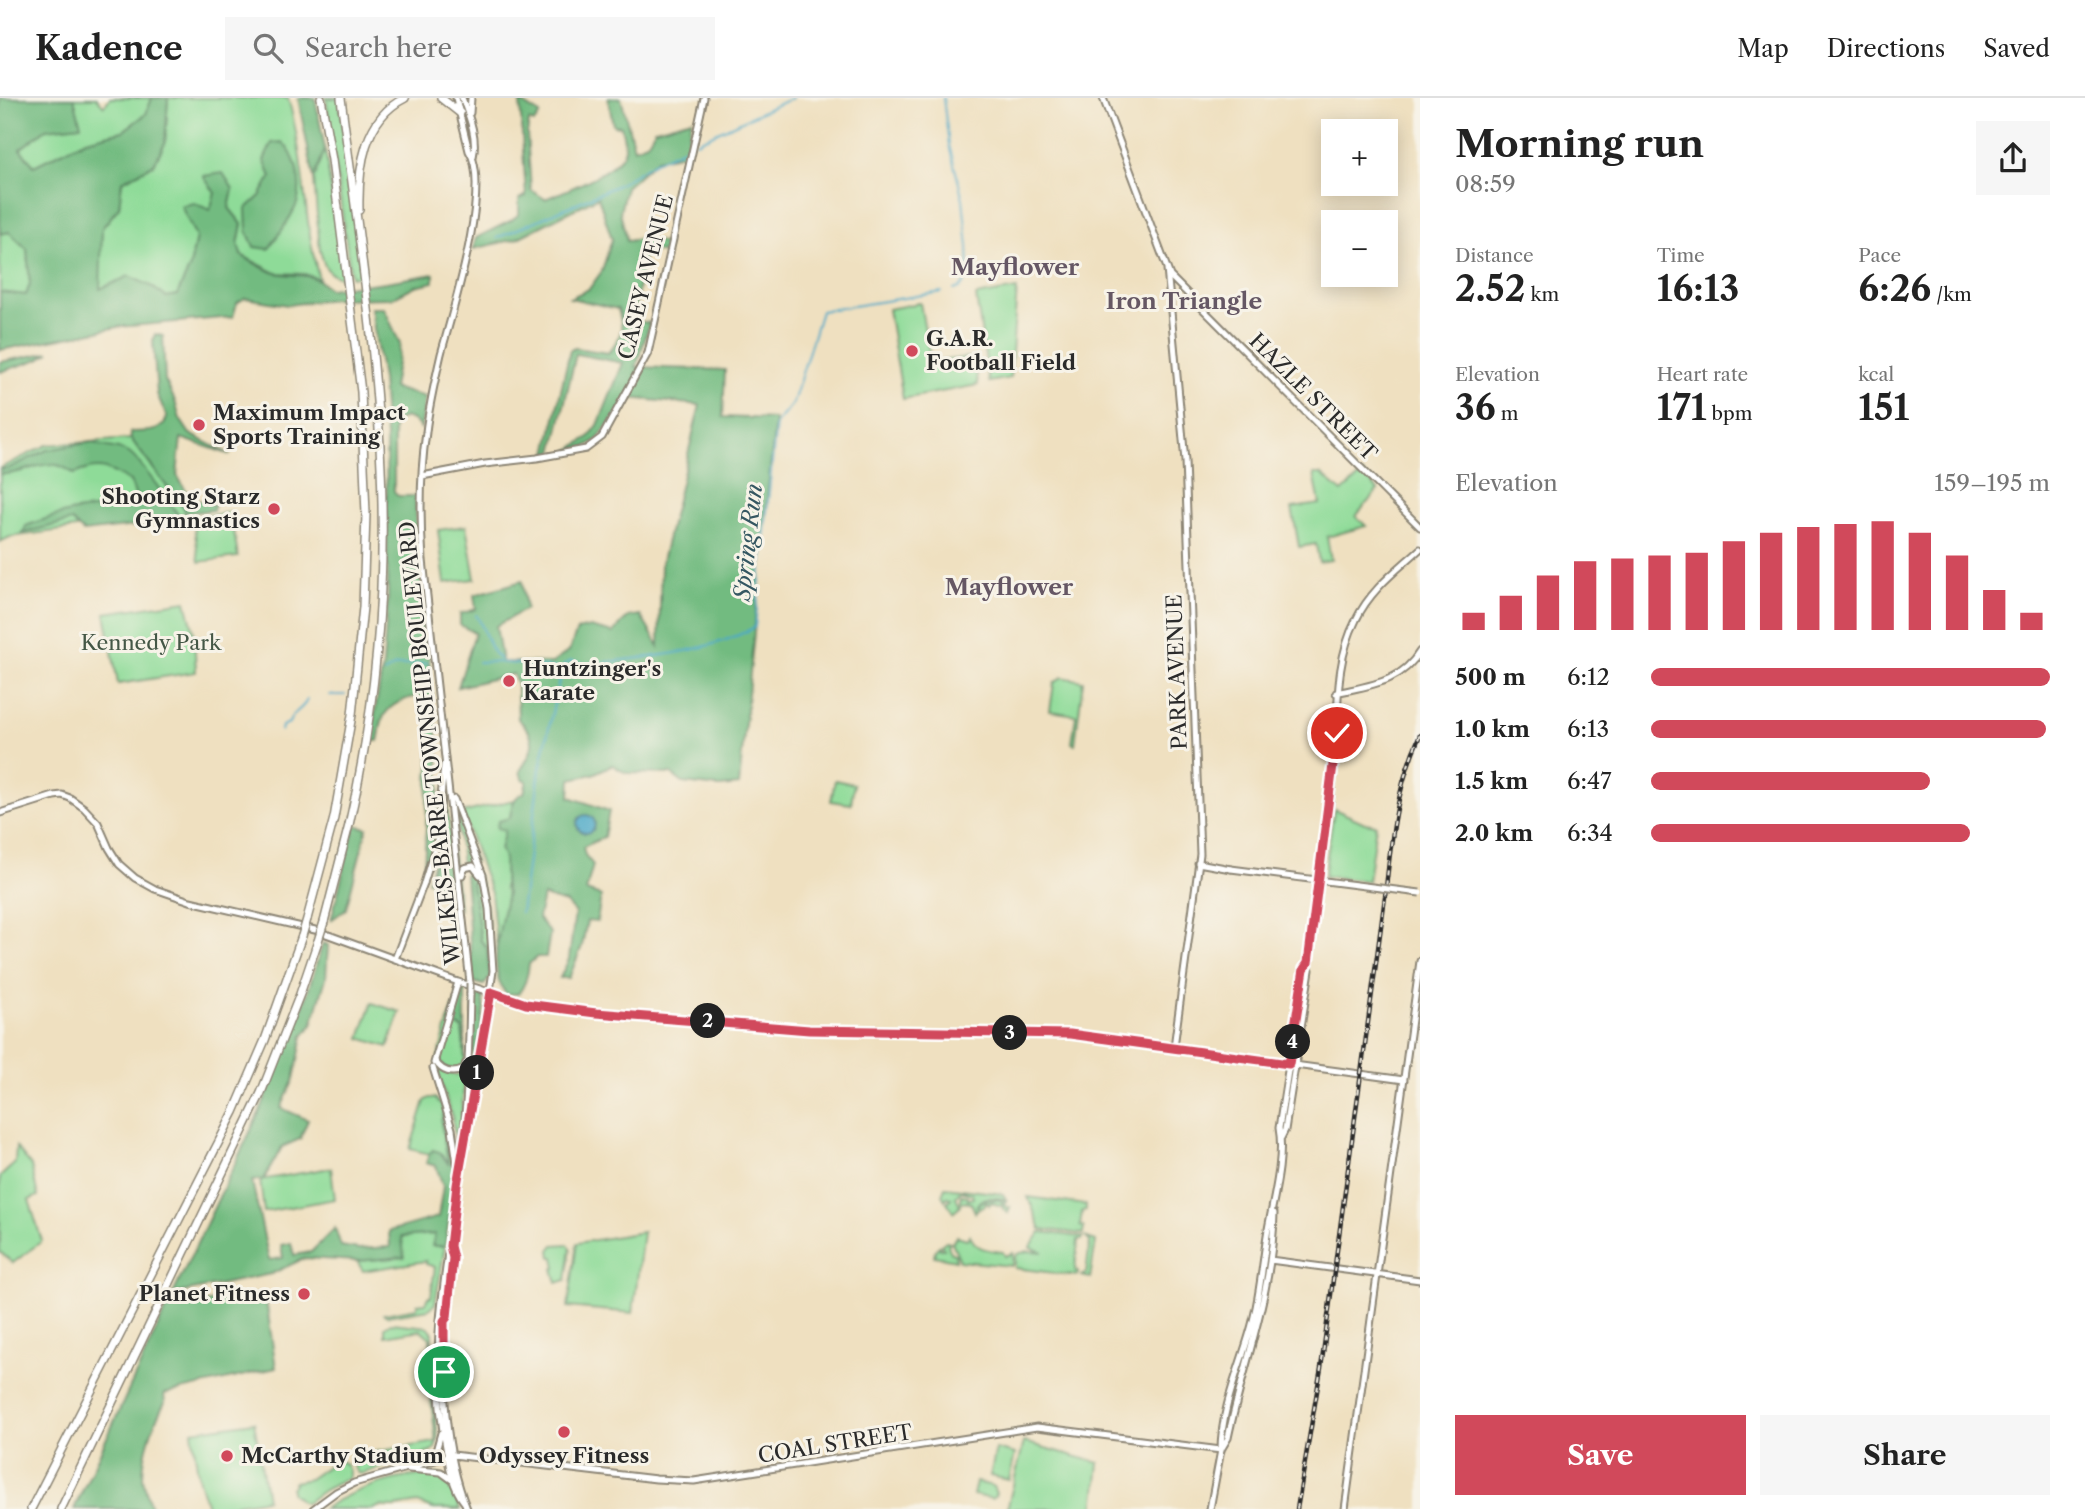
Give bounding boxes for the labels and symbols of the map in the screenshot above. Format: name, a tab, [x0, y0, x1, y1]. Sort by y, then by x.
street label: CASEY AVENUE	[613, 192, 678, 362]
district label: Mayflower	[951, 253, 1080, 281]
district label: Iron Triangle	[1106, 287, 1262, 315]
place label: G.A.R. Football Field	[926, 326, 1076, 375]
street label: HAZLE STREET	[1244, 328, 1382, 466]
marker: G.A.R. Football Field	[904, 343, 920, 359]
place label: Maximum Impact Sports Training	[213, 400, 406, 449]
marker: Maximum Impact Sports Training	[191, 417, 207, 433]
water label: Spring Run	[728, 482, 768, 604]
place label: Shooting Starz Gymnastics	[102, 484, 260, 533]
marker: Shooting Starz Gymnastics	[266, 501, 282, 517]
street label: WILKES-BARRE TOWNSHIP BOULEVARD	[394, 520, 465, 967]
district label: Mayflower	[945, 573, 1074, 601]
street label: PARK AVENUE	[1161, 594, 1192, 750]
park label: Kennedy Park	[81, 630, 222, 655]
place label: Huntzinger's Karate	[523, 656, 661, 705]
marker: Huntzinger's Karate	[501, 673, 517, 689]
pin	[1307, 703, 1367, 763]
pin: 2	[690, 1004, 726, 1038]
pin: 3	[992, 1016, 1028, 1051]
pin: 4	[1276, 1024, 1310, 1060]
pin: 1	[460, 1056, 494, 1090]
place label: Planet Fitness	[139, 1281, 290, 1306]
marker: Planet Fitness	[296, 1286, 312, 1302]
pin	[414, 1342, 474, 1402]
street label: COAL STREET	[756, 1419, 914, 1468]
marker: Odyssey Fitness	[556, 1424, 572, 1440]
place label: McCarthy Stadium	[241, 1443, 444, 1468]
place label: Odyssey Fitness	[479, 1443, 649, 1468]
marker: McCarthy Stadium	[219, 1448, 235, 1464]

